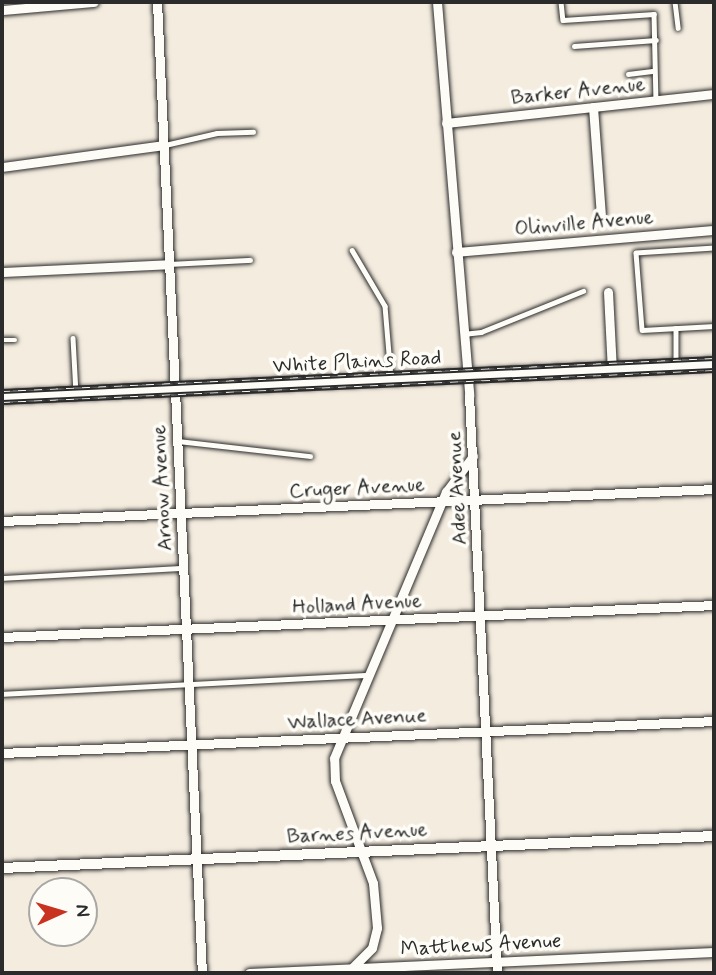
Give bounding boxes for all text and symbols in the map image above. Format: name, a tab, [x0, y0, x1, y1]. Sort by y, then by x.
street label: Barker Avenue	[511, 72, 645, 110]
street label: Olinville Avenue	[512, 204, 656, 242]
street label: White Plains Road	[273, 345, 441, 379]
street label: Arnow Avenue	[146, 423, 178, 553]
street label: Adee Avenue	[441, 430, 473, 546]
street label: Cruger Avenue	[290, 472, 424, 504]
street label: Holland Avenue	[289, 588, 425, 620]
street label: Wallace Avenue	[287, 703, 427, 735]
street label: Barnes Avenue	[287, 817, 427, 849]
north arrow	[28, 877, 98, 947]
text: N	[70, 903, 95, 918]
street label: Matthews Avenue	[399, 928, 563, 962]

